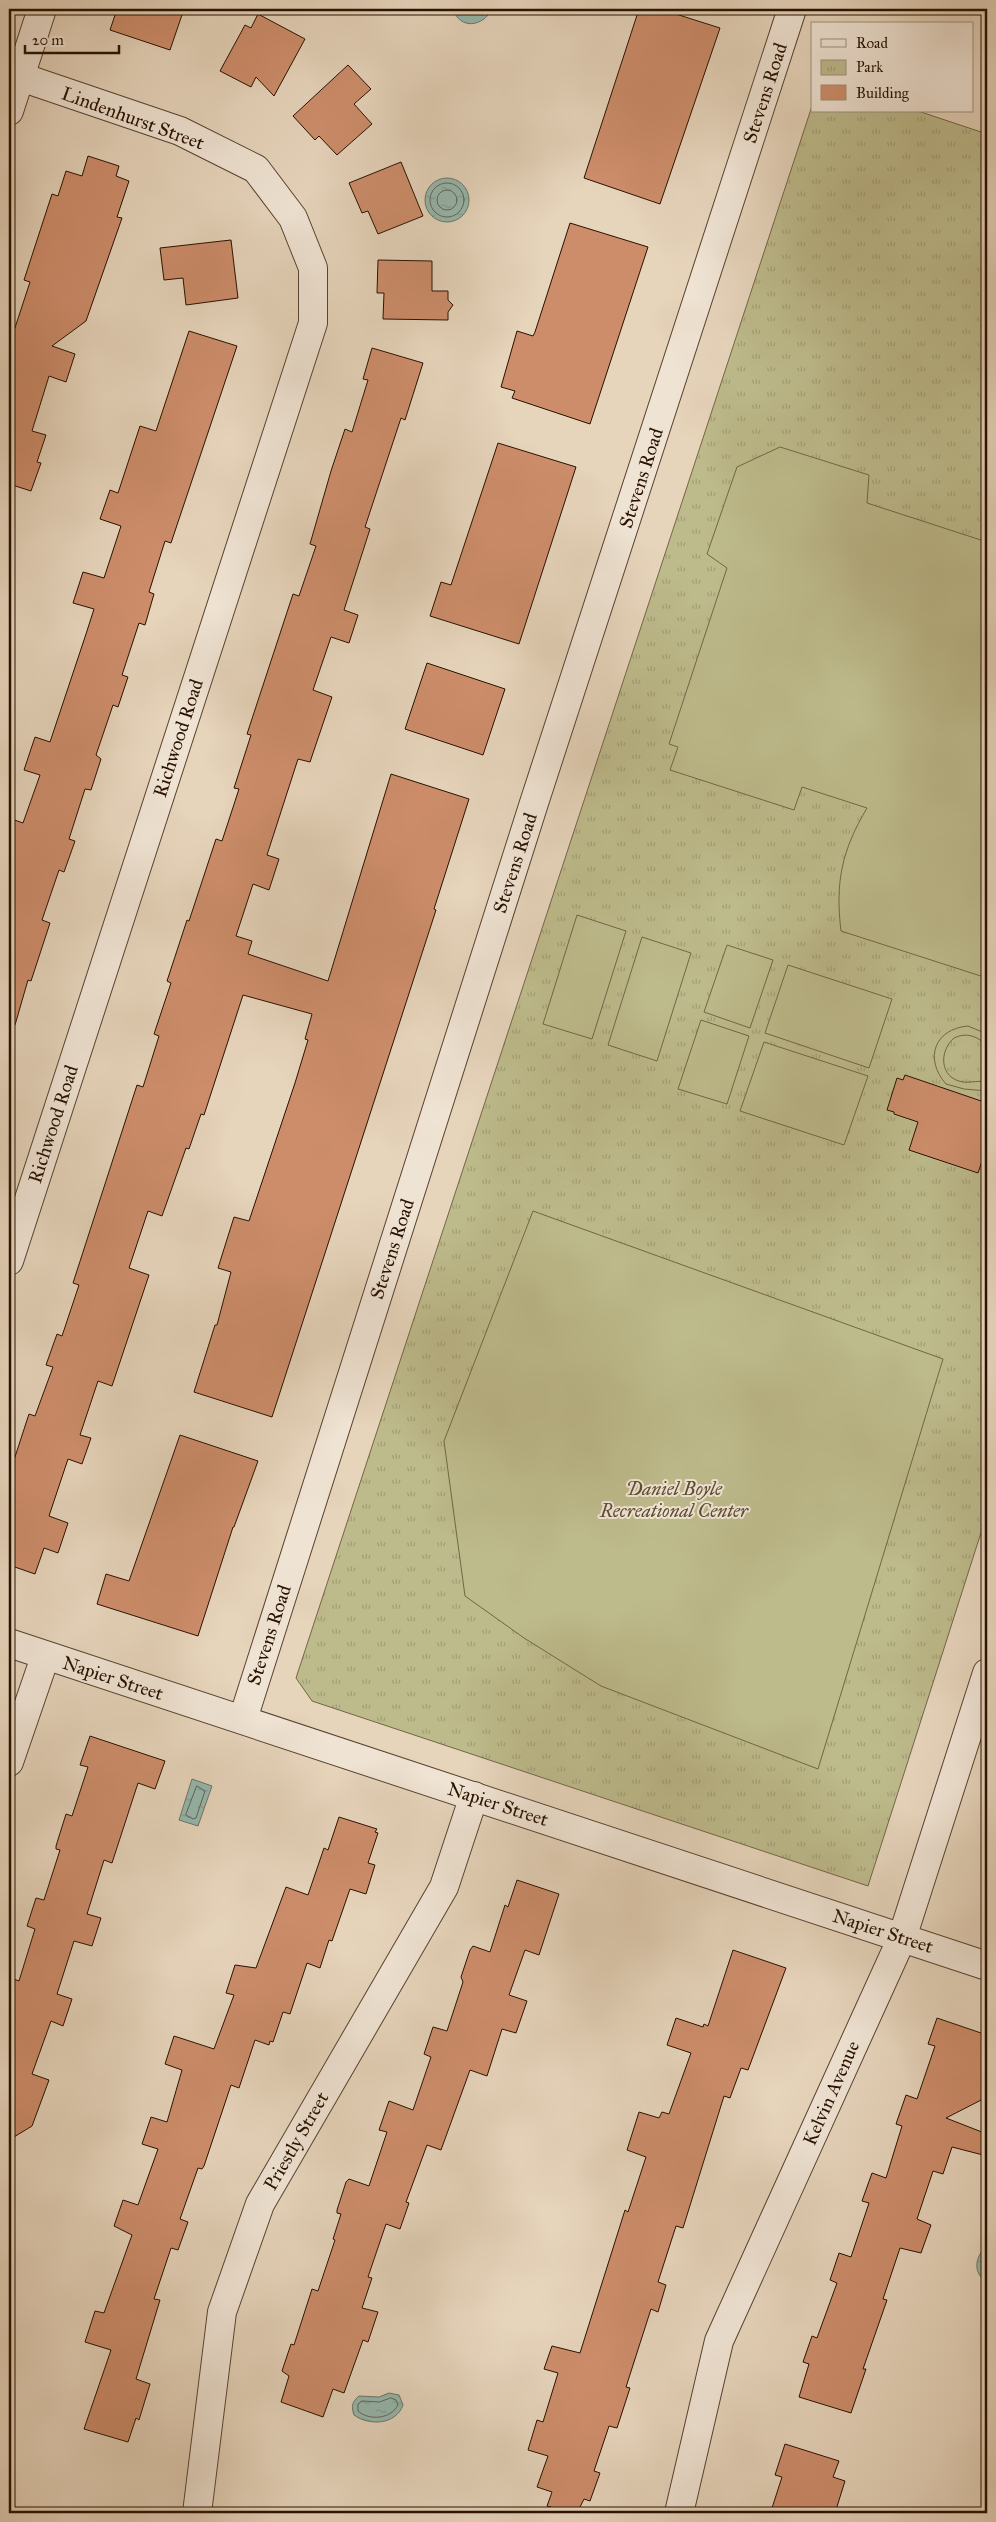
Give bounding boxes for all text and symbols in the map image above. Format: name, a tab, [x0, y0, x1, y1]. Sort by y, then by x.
scale bar	[25, 22, 119, 54]
legend	[811, 22, 974, 112]
text: 20 m	[32, 31, 64, 49]
text: Road	[856, 34, 888, 52]
street label: Stevens Road	[738, 40, 792, 146]
text: Park	[856, 58, 883, 76]
street label: Lindenhurst Street	[59, 82, 208, 155]
text: Building	[856, 84, 910, 102]
street label: Stevens Road	[614, 425, 668, 531]
street label: Richwood Road	[148, 676, 208, 800]
street label: Stevens Road	[488, 810, 542, 916]
street label: Richwood Road	[23, 1062, 83, 1186]
street label: Stevens Road	[365, 1196, 419, 1302]
park label: Daniel Boyle Recreational Center	[599, 1477, 749, 1522]
street label: Stevens Road	[242, 1582, 296, 1688]
street label: Napier Street	[60, 1651, 167, 1705]
street label: Napier Street	[445, 1777, 552, 1831]
street label: Napier Street	[830, 1904, 937, 1958]
street label: Kelvin Avenue	[798, 2037, 864, 2149]
street label: Priestly Street	[259, 2088, 334, 2194]

